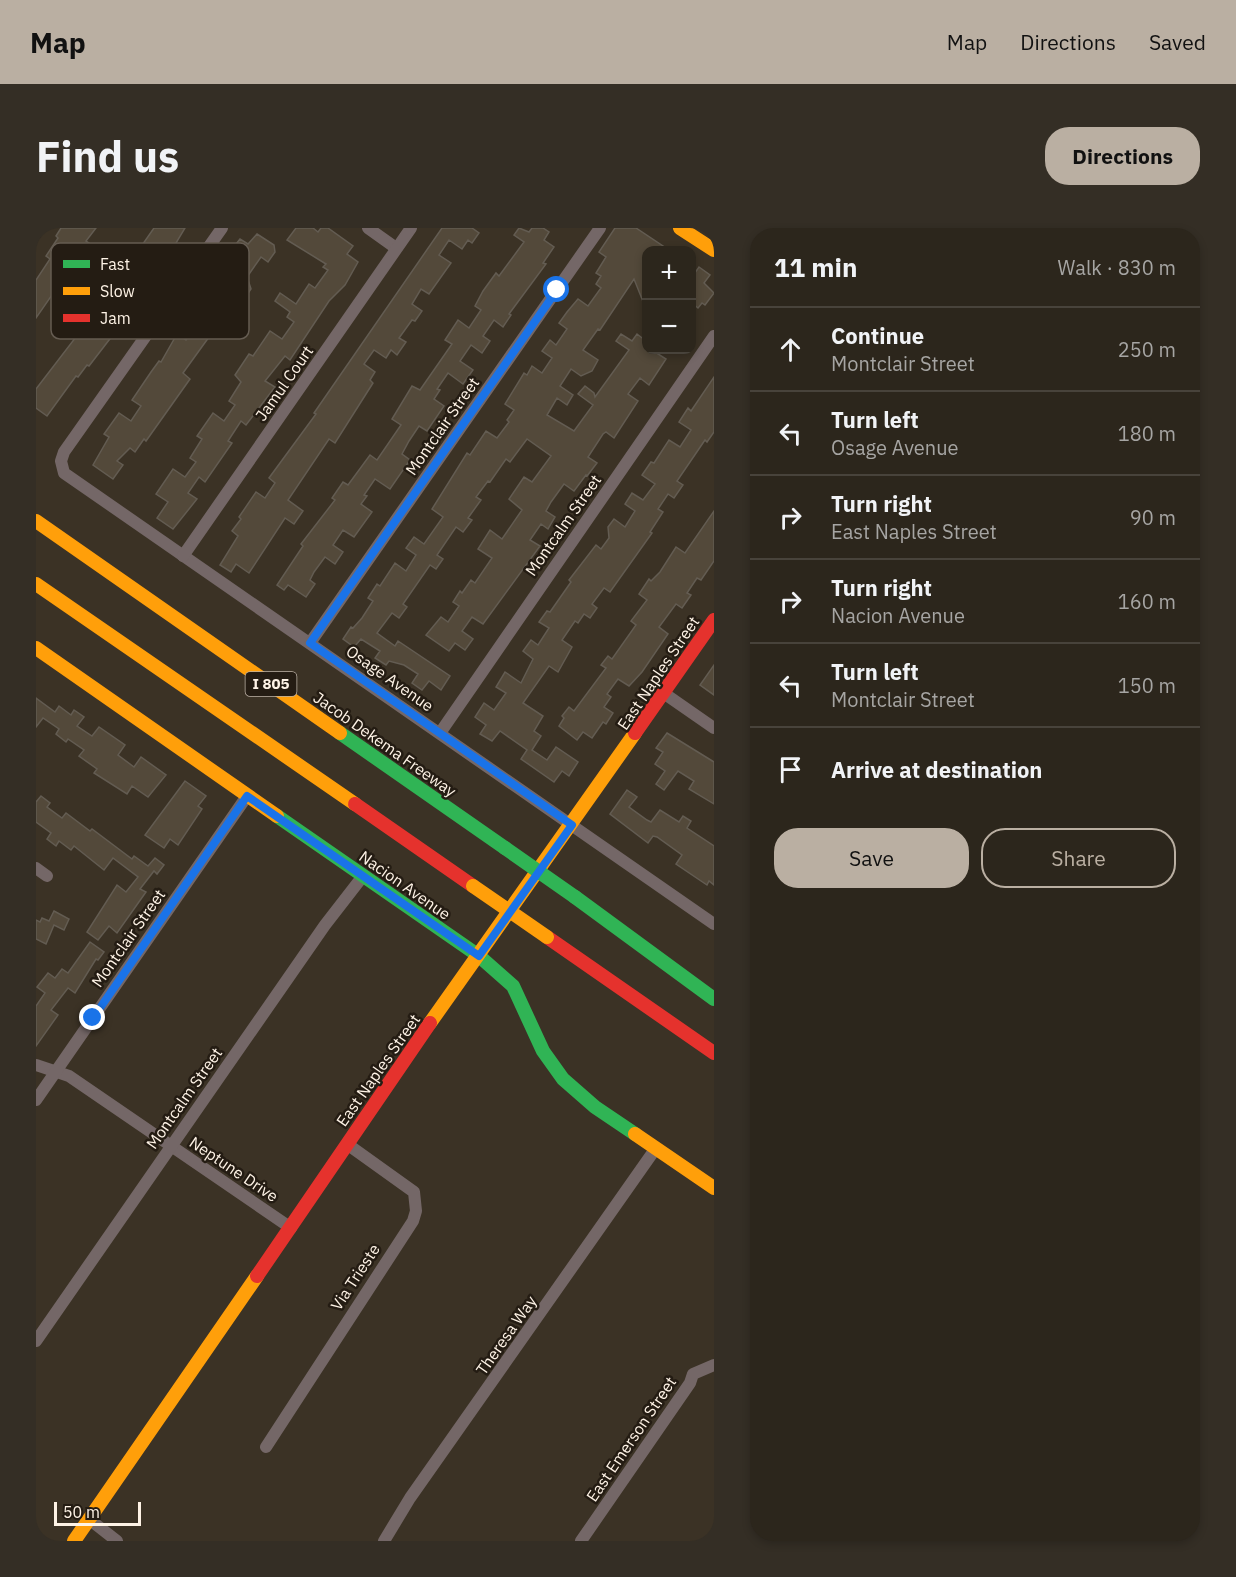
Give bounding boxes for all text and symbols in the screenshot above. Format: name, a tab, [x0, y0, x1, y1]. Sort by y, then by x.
text: Map	[30, 24, 86, 61]
text: Map	[947, 28, 987, 56]
text: Directions	[1020, 28, 1116, 56]
text: Saved	[1149, 28, 1206, 56]
button: Directions	[1045, 127, 1200, 185]
text: Find us	[36, 129, 179, 184]
legend	[51, 243, 249, 339]
map controls	[642, 246, 696, 354]
button: +	[642, 246, 696, 300]
text: 11 min	[774, 250, 858, 284]
text: Fast	[100, 254, 130, 274]
text: Walk · 830 m	[1058, 254, 1176, 281]
route start	[543, 276, 569, 302]
text: Slow	[100, 281, 135, 301]
button: −	[642, 300, 696, 354]
text: Jam	[100, 308, 131, 328]
text: Continue	[831, 321, 924, 350]
icon: ahead	[774, 333, 807, 366]
text: 250 m	[1118, 336, 1176, 363]
street label: Jamul Court	[251, 341, 317, 425]
text: Montclair Street	[831, 350, 975, 377]
street label: Montclair Street	[401, 373, 483, 479]
text: Turn left	[831, 405, 919, 434]
icon: left	[774, 417, 807, 450]
text: 180 m	[1118, 420, 1176, 447]
text: Osage Avenue	[831, 434, 959, 461]
street label: Montcalm Street	[521, 470, 605, 580]
text: Turn right	[831, 489, 932, 518]
icon: right	[774, 501, 807, 534]
text: 90 m	[1130, 504, 1176, 531]
text: East Naples Street	[831, 518, 997, 545]
text: Turn right	[831, 573, 932, 602]
icon: right	[774, 585, 807, 618]
text: 160 m	[1118, 588, 1176, 615]
text: Nacion Avenue	[831, 602, 965, 629]
street label: East Naples Street	[613, 612, 703, 734]
street label: Osage Avenue	[342, 641, 438, 716]
text: Turn left	[831, 657, 919, 686]
icon: left	[774, 669, 807, 702]
road number: I 805	[246, 672, 296, 696]
text: 150 m	[1118, 672, 1176, 699]
text: Montclair Street	[831, 686, 975, 713]
street label: Jacob Dekema Freeway	[310, 687, 460, 801]
icon: arrive	[774, 753, 807, 786]
text: Arrive at destination	[831, 755, 1042, 784]
button: Save	[774, 828, 969, 888]
button: Share	[981, 828, 1176, 888]
street label: Nacion Avenue	[355, 846, 455, 924]
street label: Montclair Street	[87, 885, 169, 991]
route end	[79, 1004, 105, 1030]
street label: East Naples Street	[332, 1010, 424, 1130]
street label: Montcalm Street	[142, 1043, 226, 1153]
street label: Neptune Drive	[186, 1132, 282, 1206]
street label: Via Trieste	[326, 1240, 384, 1314]
street label: Theresa Way	[471, 1291, 541, 1379]
street label: East Emerson Street	[582, 1373, 680, 1505]
scale bar	[54, 1499, 141, 1526]
text: 50 m	[63, 1502, 100, 1522]

